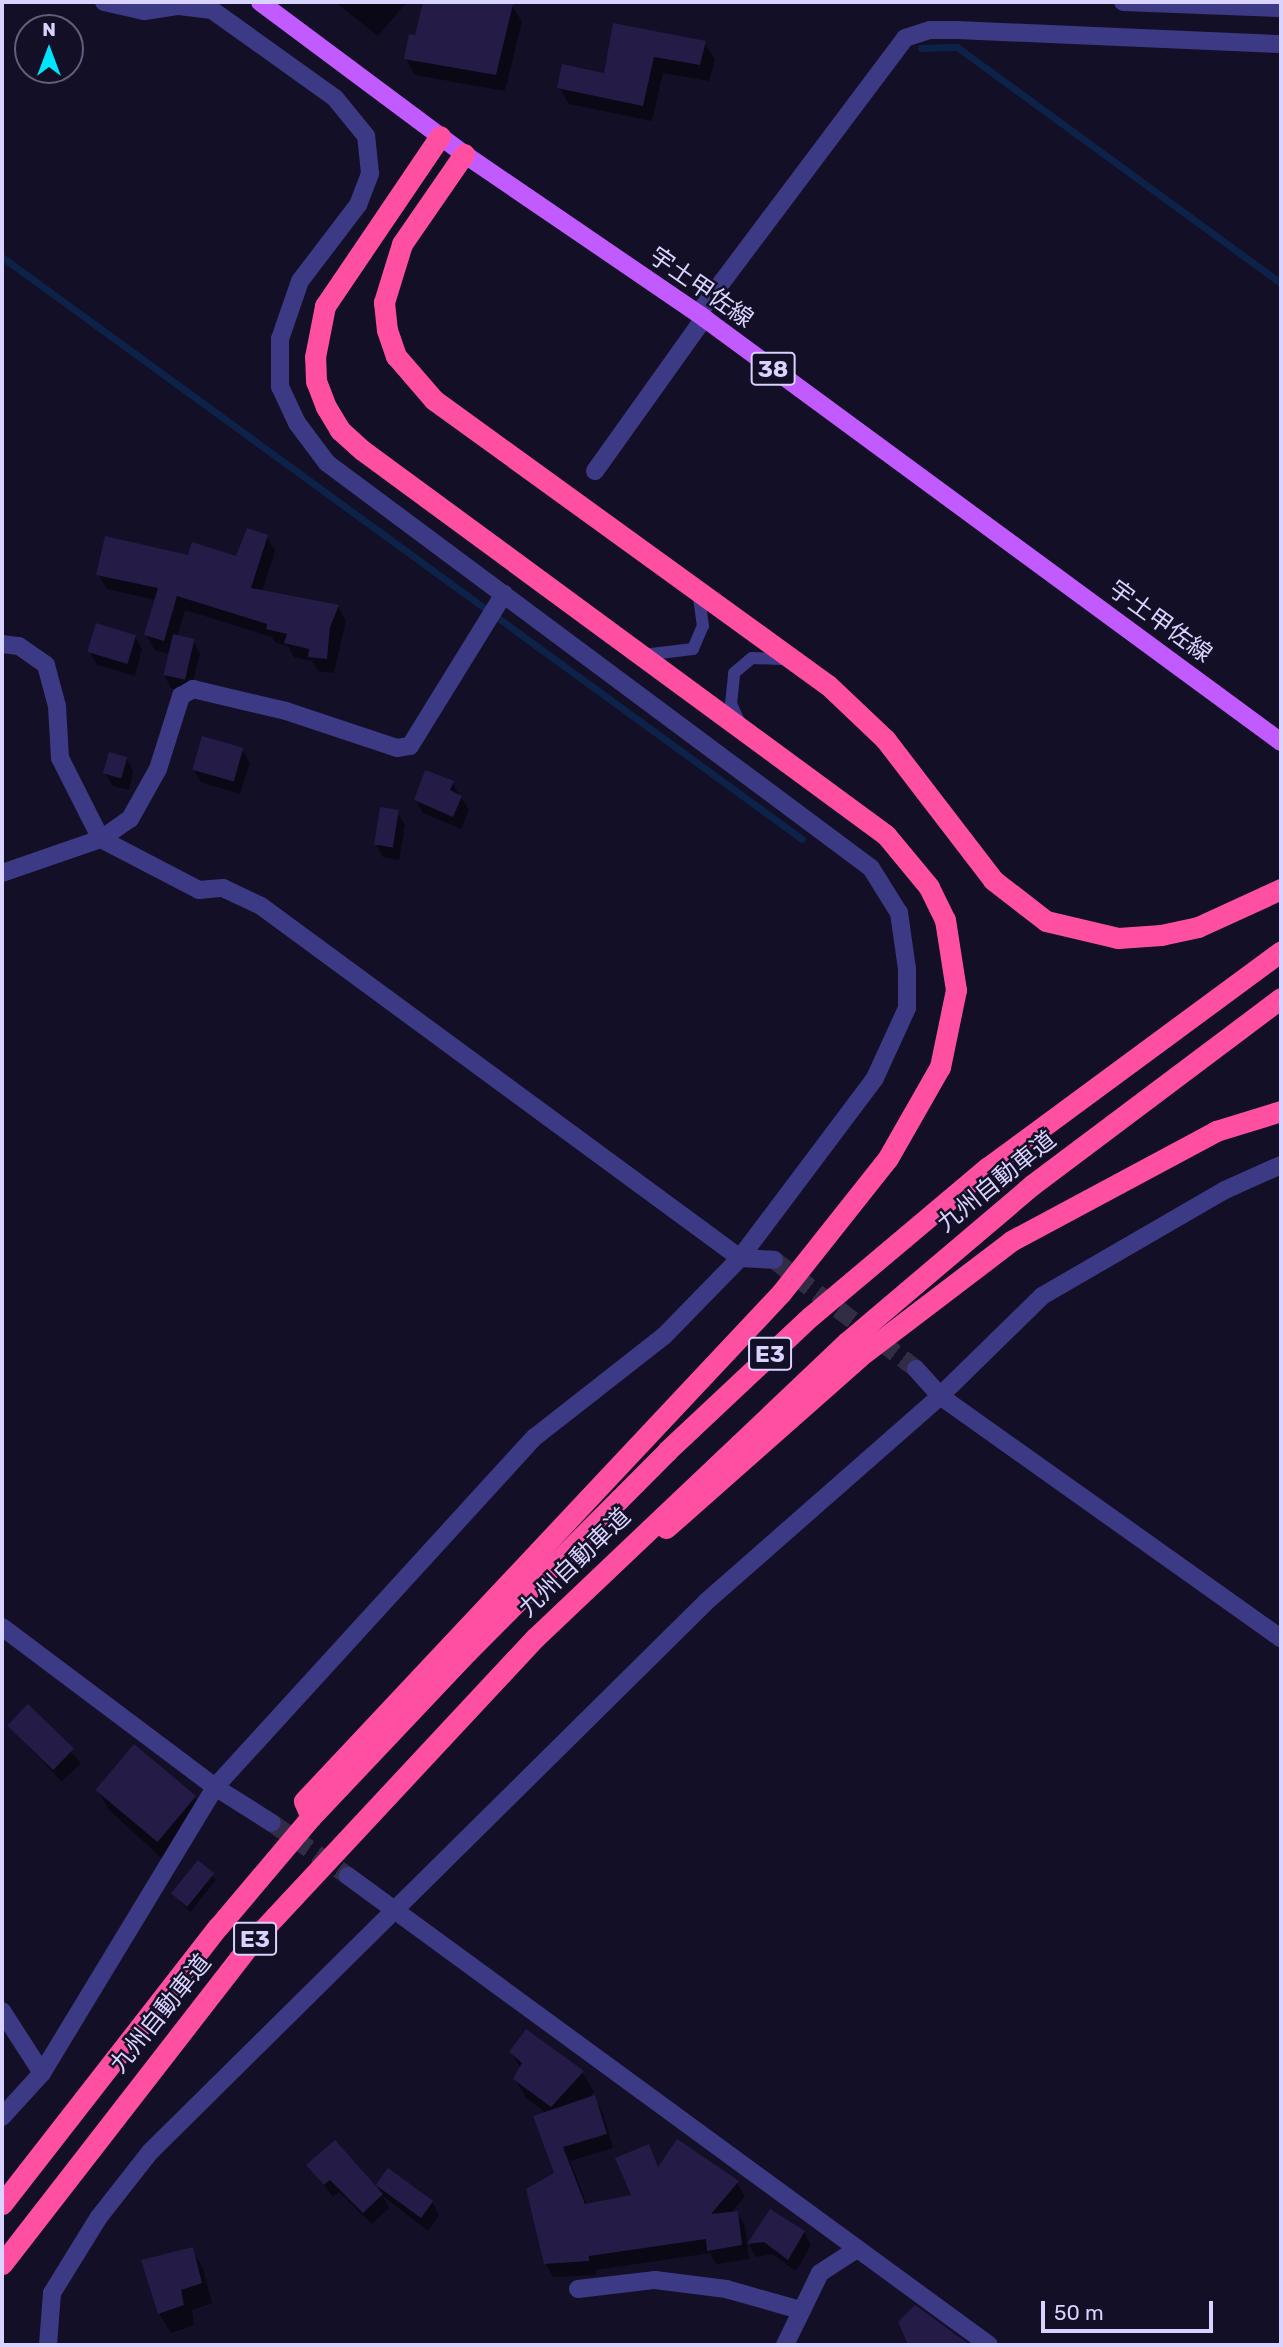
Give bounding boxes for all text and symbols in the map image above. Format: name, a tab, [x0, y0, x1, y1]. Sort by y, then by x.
north arrow	[14, 14, 84, 84]
text: N	[42, 18, 56, 41]
street label: 宇土甲佐線	[644, 242, 758, 334]
road number: 38	[750, 350, 796, 388]
street label: 宇土甲佐線	[1103, 575, 1217, 669]
street label: 九州自動車道	[932, 1125, 1062, 1239]
road number: E3	[747, 1334, 793, 1373]
street label: 九州自動車道	[513, 1503, 637, 1623]
road number: E3	[232, 1920, 278, 1958]
street label: 九州自動車道	[104, 1949, 218, 2079]
scale bar	[1045, 2288, 1216, 2332]
text: 50 m	[1054, 2300, 1104, 2325]

